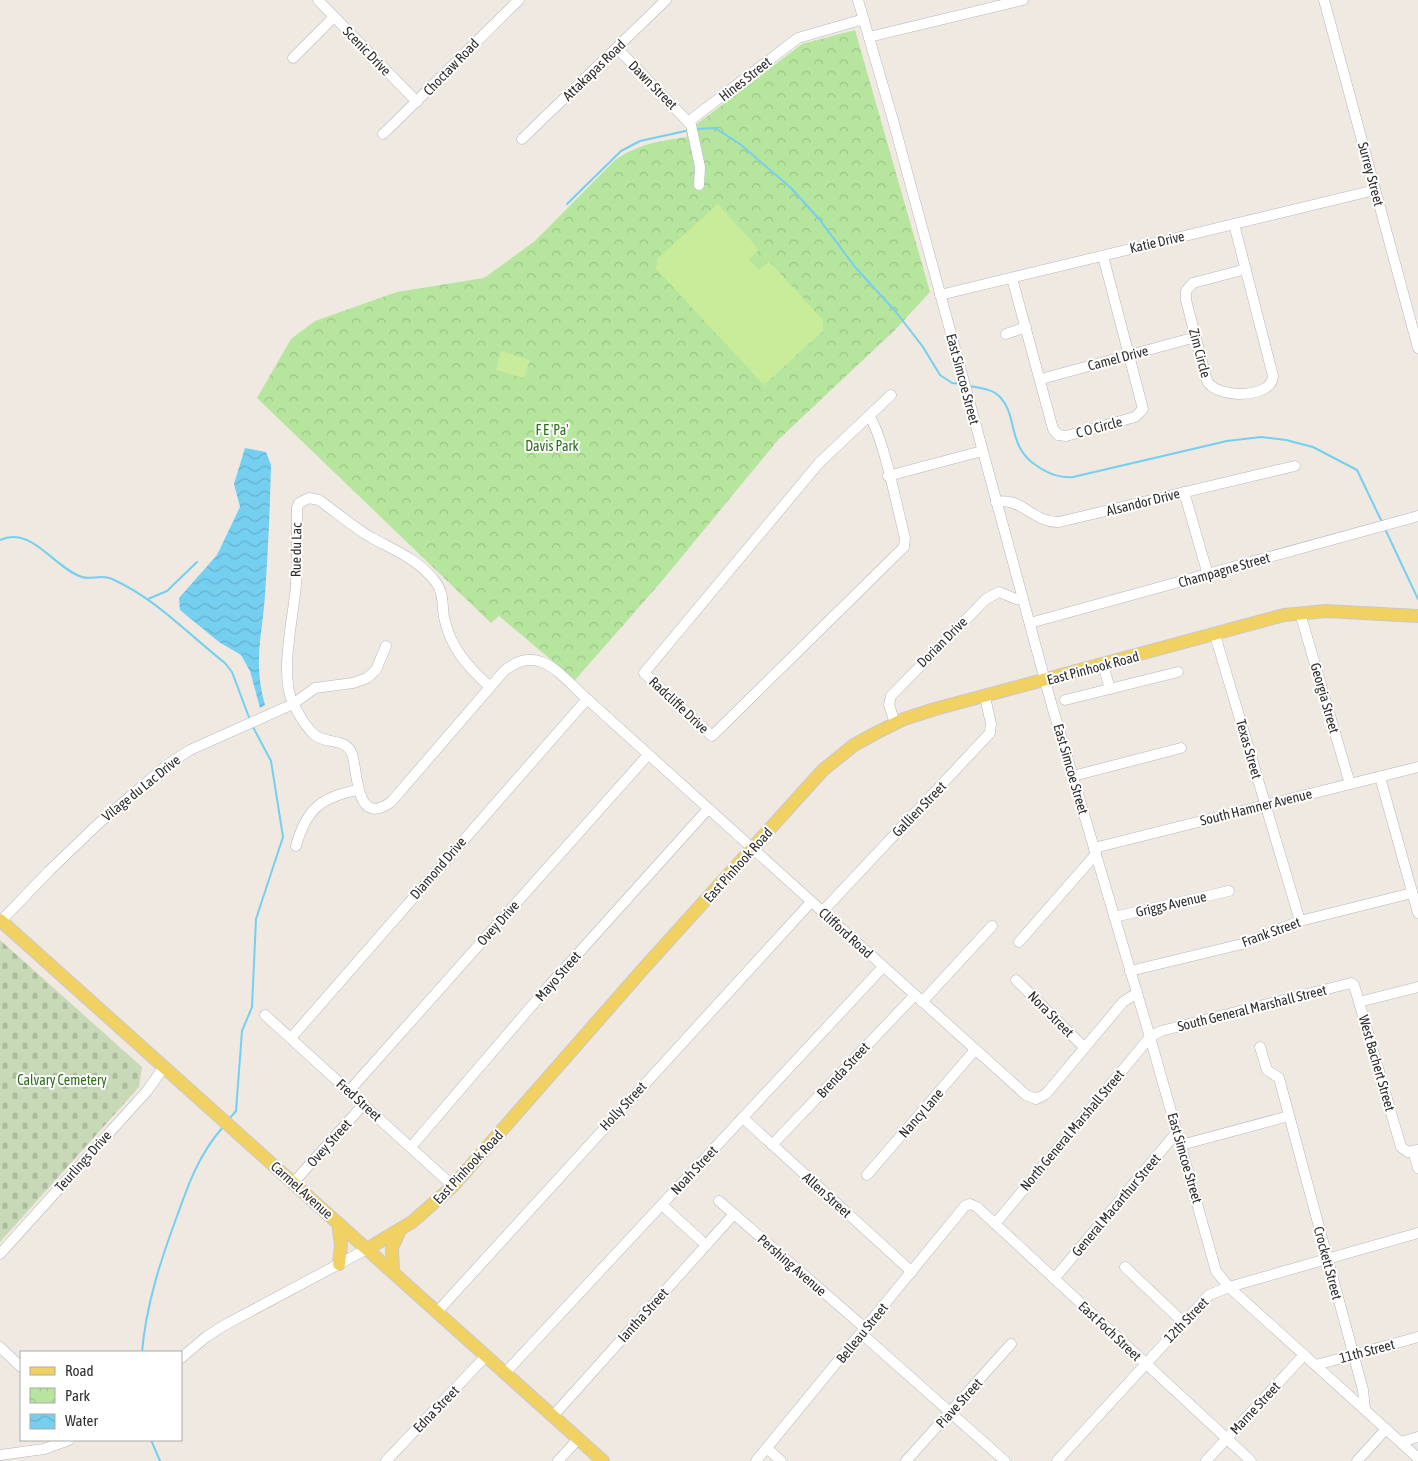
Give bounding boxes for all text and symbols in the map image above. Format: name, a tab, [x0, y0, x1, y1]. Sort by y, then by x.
street label: Scenic Drive	[340, 23, 394, 79]
street label: Choctaw Road	[420, 35, 482, 99]
street label: Attakapas Road	[559, 36, 629, 104]
street label: Hines Street	[716, 54, 774, 104]
street label: Dawn Street	[625, 57, 681, 113]
street label: Surrey Street	[1355, 140, 1387, 208]
street label: Katie Drive	[1128, 228, 1186, 256]
street label: Zim Circle	[1186, 327, 1214, 379]
street label: East Simcoe Street	[943, 332, 983, 426]
street label: Camel Drive	[1086, 342, 1150, 374]
street label: C O Circle	[1074, 413, 1124, 441]
park label: F E 'Pa' Davis Park	[525, 422, 579, 454]
street label: Alsandor Drive	[1105, 485, 1181, 519]
street label: Rue du Lac	[288, 522, 304, 577]
street label: Champagne Street	[1176, 549, 1272, 591]
street label: Dorian Drive	[914, 614, 970, 670]
street label: East Pinhook Road	[1045, 648, 1141, 688]
street label: Georgia Street	[1307, 661, 1343, 735]
street label: Radcliffe Drive	[646, 673, 712, 737]
street label: Texas Street	[1233, 717, 1265, 781]
street label: East Simcoe Street	[1050, 722, 1092, 816]
street label: Vilage du Lac Drive	[99, 752, 183, 824]
street label: Gallien Street	[889, 778, 949, 840]
street label: South Hamner Avenue	[1198, 785, 1314, 829]
street label: East Pinhook Road	[700, 824, 776, 906]
street label: Diamond Drive	[407, 834, 469, 902]
street label: Griggs Avenue	[1134, 888, 1208, 920]
street label: Ovey Drive	[474, 897, 522, 949]
street label: Clifford Road	[816, 905, 876, 961]
street label: Frank Street	[1239, 914, 1303, 950]
street label: Mayo Street	[532, 948, 584, 1004]
street label: South General Marshall Street	[1176, 982, 1328, 1034]
street label: Nora Street	[1025, 988, 1077, 1040]
street label: West Bachert Street	[1356, 1013, 1398, 1113]
street label: Brenda Street	[813, 1039, 873, 1101]
street label: North General Marshall Street	[1017, 1066, 1127, 1194]
park label: Calvary Cemetery	[17, 1072, 107, 1088]
street label: Fred Street	[333, 1076, 385, 1124]
street label: Holly Street	[597, 1078, 649, 1134]
street label: Nancy Lane	[895, 1085, 947, 1141]
street label: East Simcoe Street	[1164, 1111, 1206, 1205]
street label: Ovey Street	[304, 1116, 354, 1170]
street label: Teurlings Drive	[52, 1127, 114, 1195]
street label: East Pinhook Road	[430, 1127, 506, 1207]
street label: Noah Street	[667, 1142, 721, 1198]
street label: General Macarthur Street	[1068, 1151, 1164, 1259]
street label: Carmel Avenue	[268, 1158, 336, 1222]
street label: Allen Street	[799, 1169, 855, 1221]
street label: Crockett Street	[1311, 1225, 1345, 1301]
street label: Pershing Avenue	[754, 1231, 830, 1299]
street label: Iantha Street	[615, 1285, 671, 1345]
street label: 12th Street	[1161, 1294, 1211, 1346]
street label: East Foch Street	[1075, 1298, 1145, 1364]
street label: Belleau Street	[833, 1300, 891, 1366]
street label: 11th Street	[1338, 1336, 1396, 1366]
legend	[20, 1351, 182, 1441]
text: Road	[65, 1362, 94, 1379]
street label: Piave Street	[933, 1375, 985, 1431]
street label: Marne Street	[1227, 1378, 1283, 1438]
street label: Edna Street	[410, 1382, 462, 1436]
text: Park	[65, 1387, 90, 1404]
text: Water	[65, 1412, 98, 1429]

